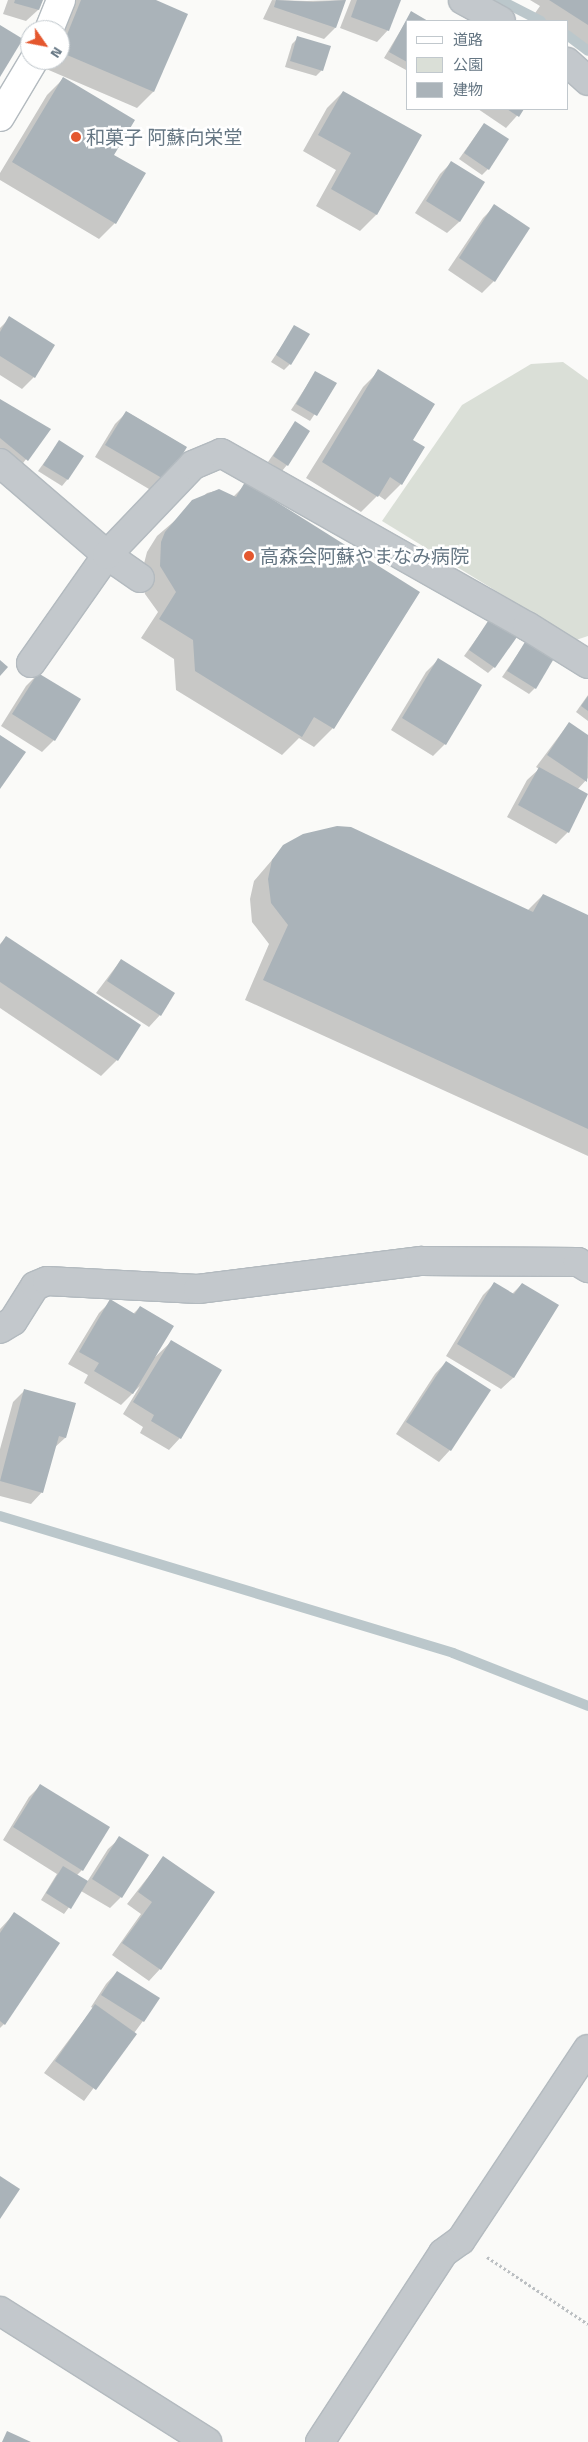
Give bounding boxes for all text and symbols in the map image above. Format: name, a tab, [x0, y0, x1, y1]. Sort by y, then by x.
north arrow	[20, 20, 70, 70]
legend	[406, 20, 568, 110]
text: 道路	[453, 28, 483, 51]
text: N	[46, 43, 69, 63]
text: 公園	[453, 53, 483, 76]
text: 建物	[453, 78, 483, 101]
place label: 和菓子 阿蘇向栄堂	[86, 126, 242, 148]
marker: 和菓子 阿蘇向栄堂	[70, 131, 82, 143]
place label: 高森会阿蘇やまなみ病院	[260, 545, 469, 567]
marker: 高森会阿蘇やまなみ病院	[242, 549, 256, 563]

